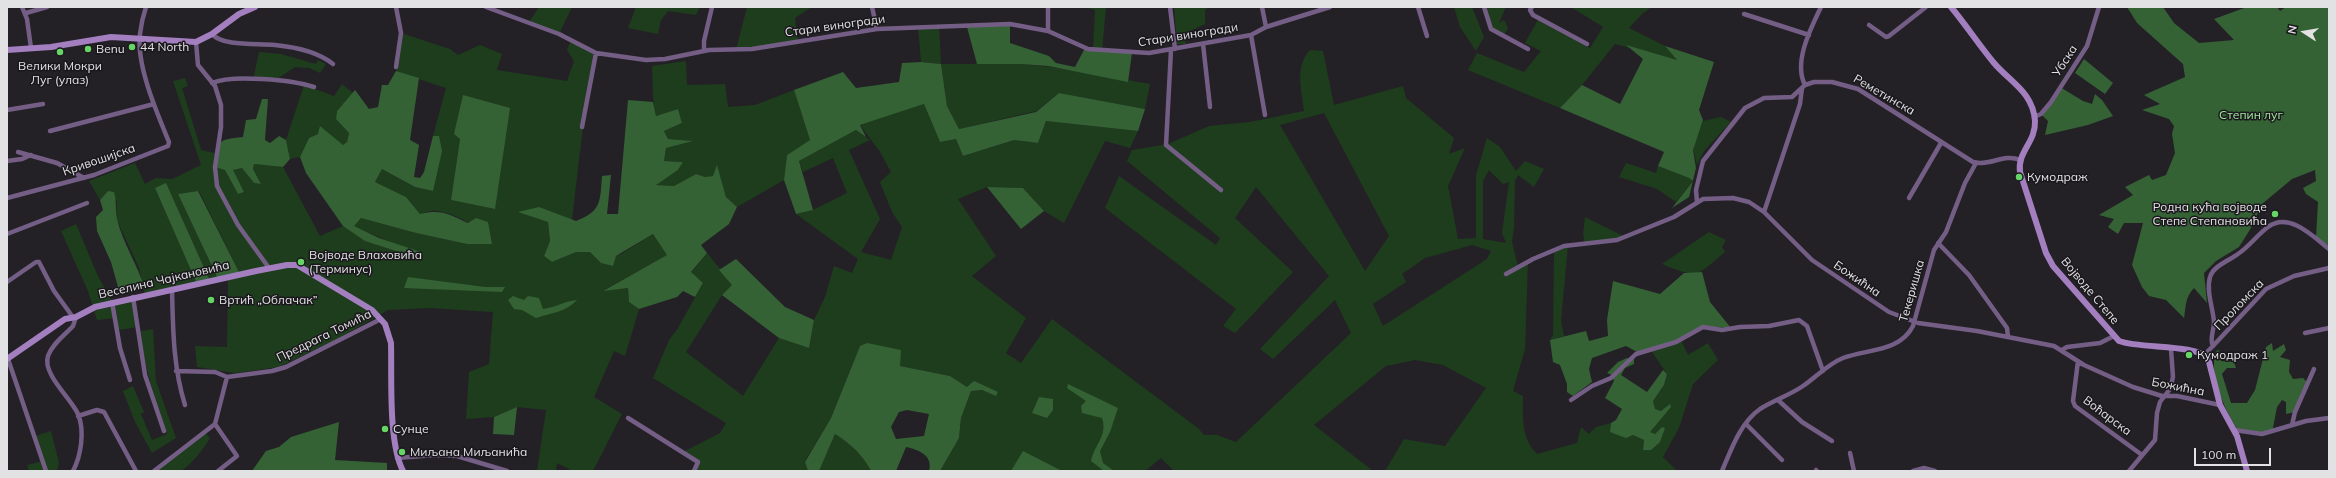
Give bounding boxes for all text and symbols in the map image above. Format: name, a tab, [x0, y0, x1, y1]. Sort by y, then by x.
street label: Стари виногради	[784, 12, 886, 40]
north arrow	[2284, 12, 2324, 52]
street label: Стари виногради	[1137, 20, 1239, 50]
text: N	[2285, 24, 2300, 35]
place label: 44 North	[140, 40, 189, 54]
place label: Benu	[96, 42, 125, 56]
marker: 44 North	[127, 42, 137, 52]
street label: Убска	[2049, 42, 2081, 80]
marker: Benu	[83, 44, 93, 54]
marker: Велики Мокри Луг (улаз)	[55, 47, 65, 57]
place label: Велики Мокри Луг (улаз)	[18, 59, 102, 87]
street label: Реметинска	[1851, 72, 1917, 118]
park label: Степин луг	[2219, 108, 2283, 122]
street label: Кривошијска	[61, 141, 137, 179]
place label: Кумодраж	[2027, 170, 2088, 184]
marker: Кумодраж	[2014, 172, 2024, 182]
place label: Родна кућа војводе Степе Степановића	[2153, 200, 2267, 228]
marker: Родна кућа војводе Степе Степановића	[2270, 209, 2280, 219]
place label: Војводе Влаховића (Терминус)	[309, 248, 422, 276]
street label: Војводе Степе	[2058, 255, 2122, 327]
marker: Војводе Влаховића (Терминус)	[296, 257, 306, 267]
street label: Веселина Чајкановића	[97, 258, 231, 302]
street label: Божићна	[1831, 258, 1883, 300]
street label: Текеришка	[1896, 258, 1928, 324]
street label: Проломска	[2211, 277, 2267, 333]
place label: Вртић „Облачак”	[219, 293, 318, 307]
marker: Вртић „Облачак”	[206, 295, 216, 305]
street label: Предрага Томића	[274, 307, 374, 365]
place label: Кумодраж 1	[2197, 348, 2268, 362]
marker: Кумодраж 1	[2184, 350, 2194, 360]
street label: Божићна	[2150, 375, 2206, 399]
street label: Воћарска	[2080, 393, 2134, 439]
place label: Сунце	[393, 422, 429, 436]
marker: Сунце	[380, 424, 390, 434]
scale bar	[2196, 440, 2273, 466]
place label: Миљана Миљанића	[410, 445, 527, 459]
marker: Миљана Миљанића	[397, 447, 407, 457]
text: 100 m	[2201, 447, 2236, 462]

